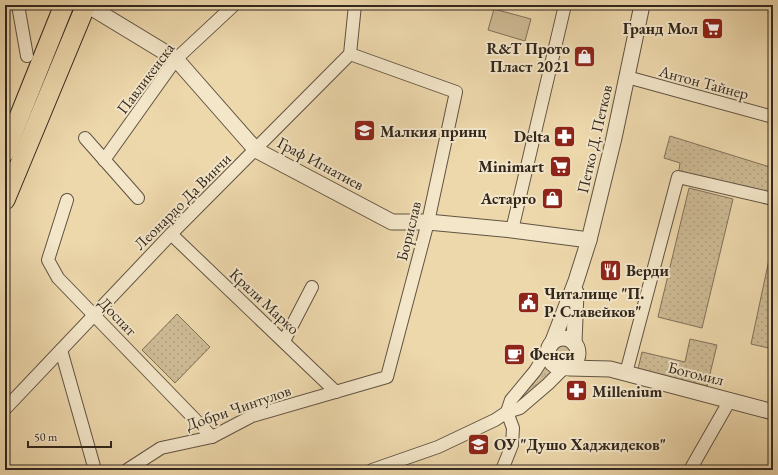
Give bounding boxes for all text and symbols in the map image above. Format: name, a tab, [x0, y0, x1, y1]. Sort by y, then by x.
supermarket icon: Гранд Мол	[700, 15, 726, 41]
place label: Гранд Мол	[623, 18, 698, 39]
street label: Павликенска	[112, 38, 180, 118]
place label: R&T Прото Пласт 2021	[486, 38, 570, 77]
shop icon: R&T Прото Пласт 2021	[572, 44, 598, 70]
street label: Антон Тайнер	[656, 60, 751, 105]
street label: Петко Д. Петков	[572, 83, 617, 195]
school or university icon: Малкия принц	[351, 118, 377, 144]
place label: Малкия принц	[380, 121, 487, 142]
pharmacy icon: Delta	[552, 123, 578, 149]
place label: Delta	[514, 126, 551, 147]
street label: Граф Игнатиев	[274, 132, 368, 195]
street label: Леонардо Да Винчи	[129, 148, 236, 254]
supermarket icon: Minimart	[547, 153, 573, 179]
place label: Minimart	[478, 156, 544, 177]
shop icon: Астарго	[539, 185, 565, 211]
place label: Астарго	[480, 188, 536, 209]
street label: Борислав	[391, 199, 426, 263]
restaurant icon: Верди	[597, 257, 623, 283]
place label: Верди	[626, 260, 669, 281]
street label: Крали Марко	[225, 264, 304, 339]
place label: Читалище "П. Р. Славейков"	[544, 283, 644, 322]
public building icon: Читалище "П. Р. Славейков"	[515, 289, 541, 315]
street label: Доспат	[94, 292, 142, 341]
cafe icon: Фенси	[502, 341, 528, 367]
place label: Фенси	[530, 344, 575, 365]
street label: Богомил	[666, 356, 726, 391]
pharmacy icon: Millenium	[564, 378, 590, 404]
street label: Добри Чинтулов	[183, 380, 294, 435]
place label: Millenium	[592, 381, 663, 402]
scale bar	[28, 423, 111, 449]
text: 50 m	[34, 429, 58, 445]
school or university icon: ОУ "Душо Хаджидеков"	[465, 431, 491, 457]
place label: ОУ "Душо Хаджидеков"	[494, 434, 666, 455]

